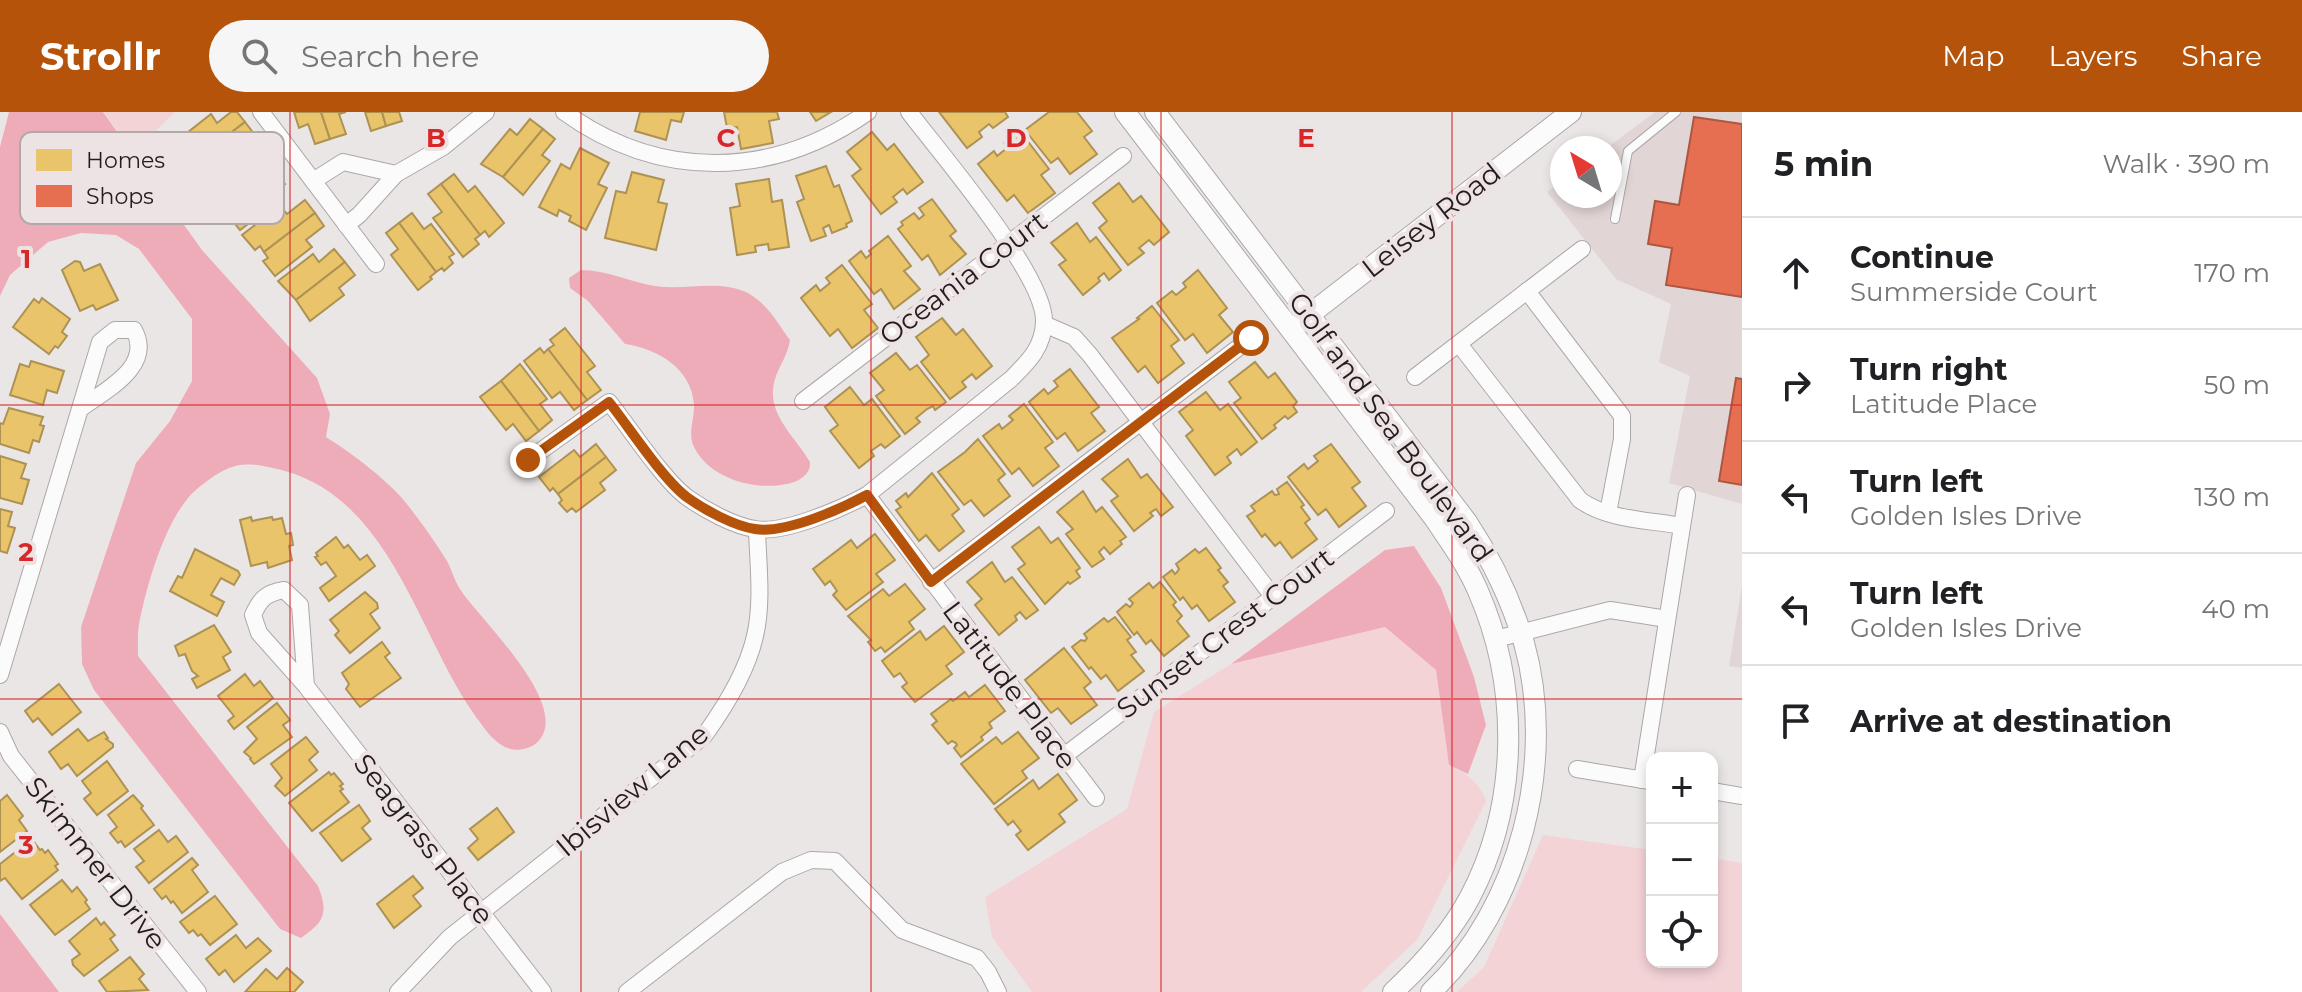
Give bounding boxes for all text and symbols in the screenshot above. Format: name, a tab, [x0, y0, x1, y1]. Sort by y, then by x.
search box	[209, 20, 769, 92]
text: Strollr	[40, 33, 161, 80]
icon: search	[237, 34, 281, 78]
text: Search here	[301, 38, 479, 75]
text: Map	[1942, 39, 2005, 73]
text: Layers	[2049, 39, 2138, 73]
text: Share	[2182, 39, 2262, 73]
text: B	[426, 122, 446, 154]
text: C	[717, 122, 736, 154]
text: D	[1005, 122, 1027, 154]
text: E	[1297, 122, 1315, 154]
legend	[20, 132, 284, 224]
north arrow	[1550, 136, 1622, 208]
text: 5 min	[1774, 143, 1873, 185]
text: Homes	[86, 147, 165, 174]
text: Walk · 390 m	[2102, 148, 2270, 180]
street label: Leisey Road	[1355, 155, 1507, 285]
text: Shops	[86, 183, 154, 210]
street label: Oceania Court	[873, 204, 1053, 352]
text: Continue	[1850, 239, 1994, 276]
text: 1	[21, 243, 31, 275]
icon: ahead	[1774, 251, 1818, 295]
text: 170 m	[2194, 257, 2270, 289]
text: Summerside Court	[1850, 276, 2098, 308]
street label: Golf and Sea Boulevard	[1282, 285, 1500, 569]
route start	[1233, 320, 1269, 356]
text: Turn right	[1850, 351, 2007, 388]
icon: right	[1774, 363, 1818, 407]
text: 50 m	[2204, 369, 2270, 401]
text: Latitude Place	[1850, 388, 2037, 420]
route end	[510, 442, 546, 478]
text: Turn left	[1850, 463, 1983, 500]
icon: left	[1774, 475, 1818, 519]
text: 130 m	[2194, 481, 2270, 513]
text: Golden Isles Drive	[1850, 500, 2082, 532]
text: 2	[18, 536, 34, 568]
street label: Sunset Crest Court	[1110, 540, 1340, 726]
text: Turn left	[1850, 575, 1983, 612]
icon: left	[1774, 587, 1818, 631]
text: 40 m	[2201, 593, 2270, 625]
street label: Latitude Place	[936, 594, 1084, 776]
text: Golden Isles Drive	[1850, 612, 2082, 644]
icon: arrive	[1774, 699, 1818, 743]
text: Arrive at destination	[1850, 703, 2172, 740]
street label: Ibisview Lane	[549, 716, 715, 864]
street label: Seagrass Place	[347, 747, 501, 931]
map controls	[1646, 752, 1718, 968]
button: +	[1646, 752, 1718, 824]
street label: Skimmer Drive	[18, 770, 174, 956]
button: −	[1646, 824, 1718, 896]
text: 3	[17, 829, 34, 861]
button: locate	[1646, 896, 1718, 968]

